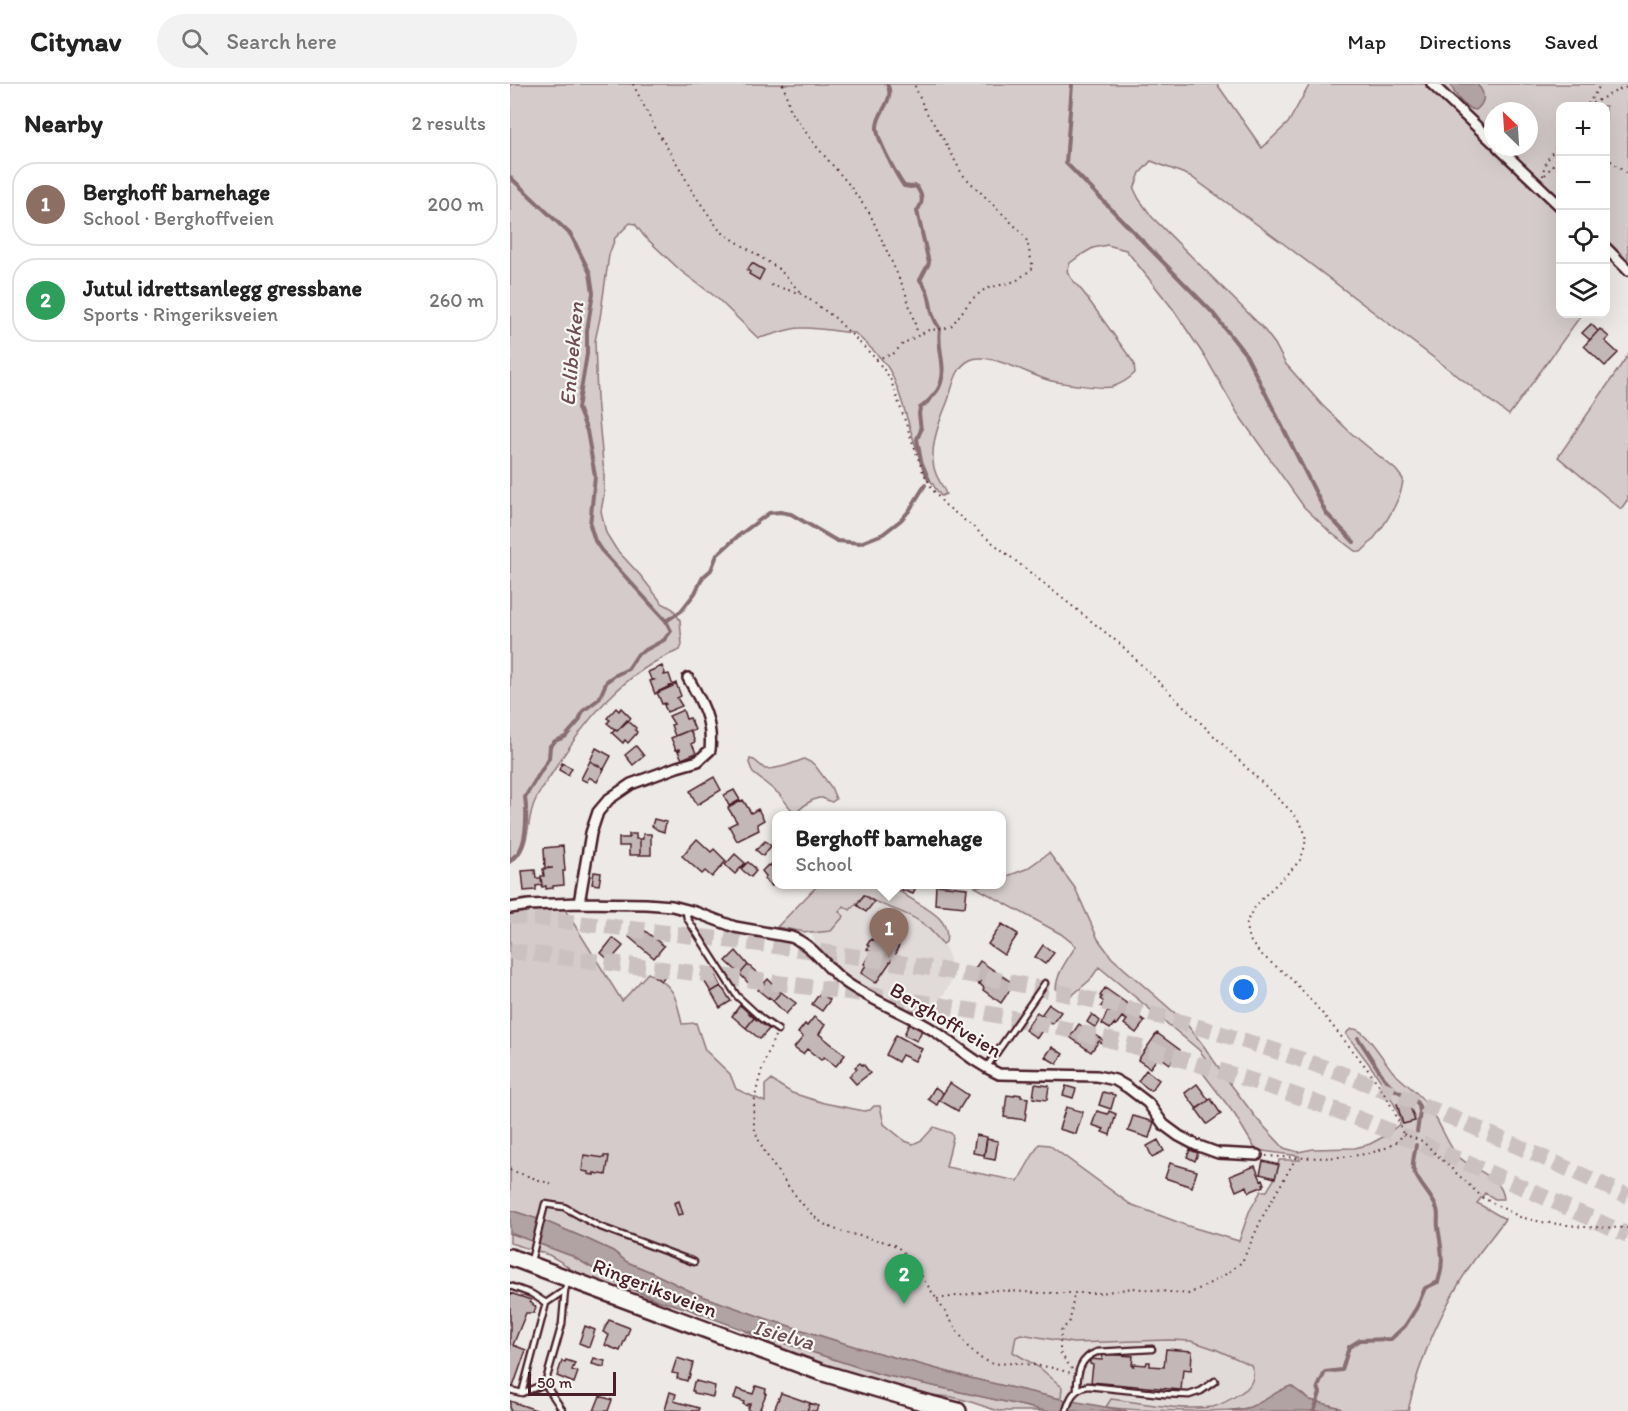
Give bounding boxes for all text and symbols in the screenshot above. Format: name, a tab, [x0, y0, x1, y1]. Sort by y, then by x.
search box	[157, 14, 577, 68]
text: Citynav	[30, 24, 121, 58]
icon: search	[178, 25, 211, 58]
text: Search here	[226, 28, 337, 55]
text: Map	[1348, 29, 1386, 54]
text: Directions	[1419, 29, 1511, 54]
text: Saved	[1544, 29, 1598, 54]
north arrow	[1484, 102, 1538, 156]
map controls	[1556, 102, 1610, 318]
button: +	[1556, 102, 1610, 156]
text: Nearby	[24, 107, 103, 139]
text: 2 results	[412, 111, 486, 135]
button: −	[1556, 156, 1610, 210]
text: Berghoff barnehage	[83, 179, 270, 206]
text: 1	[41, 192, 50, 216]
text: 200 m	[428, 192, 484, 216]
text: School · Berghoffveien	[83, 206, 274, 230]
button: locate	[1556, 210, 1610, 264]
button: layers	[1556, 264, 1610, 318]
text: Jutul idrettsanlegg gressbane	[83, 275, 362, 302]
text: 2	[40, 288, 51, 312]
text: 260 m	[429, 288, 484, 312]
water label: Enlibekken	[554, 301, 590, 407]
text: Sports · Ringeriksveien	[83, 302, 278, 326]
popup	[772, 811, 1006, 889]
text: Berghoff barnehage	[795, 825, 983, 852]
text: School	[795, 852, 852, 876]
pin: 1	[870, 908, 908, 958]
your location	[1229, 975, 1258, 1004]
street label: Berghoffveien	[886, 976, 1007, 1063]
street label: Ringeriksveien	[589, 1252, 721, 1323]
pin: 2	[884, 1254, 924, 1304]
water label: Isielva	[750, 1313, 818, 1356]
scale bar	[528, 1369, 616, 1396]
text: 50 m	[537, 1373, 572, 1392]

